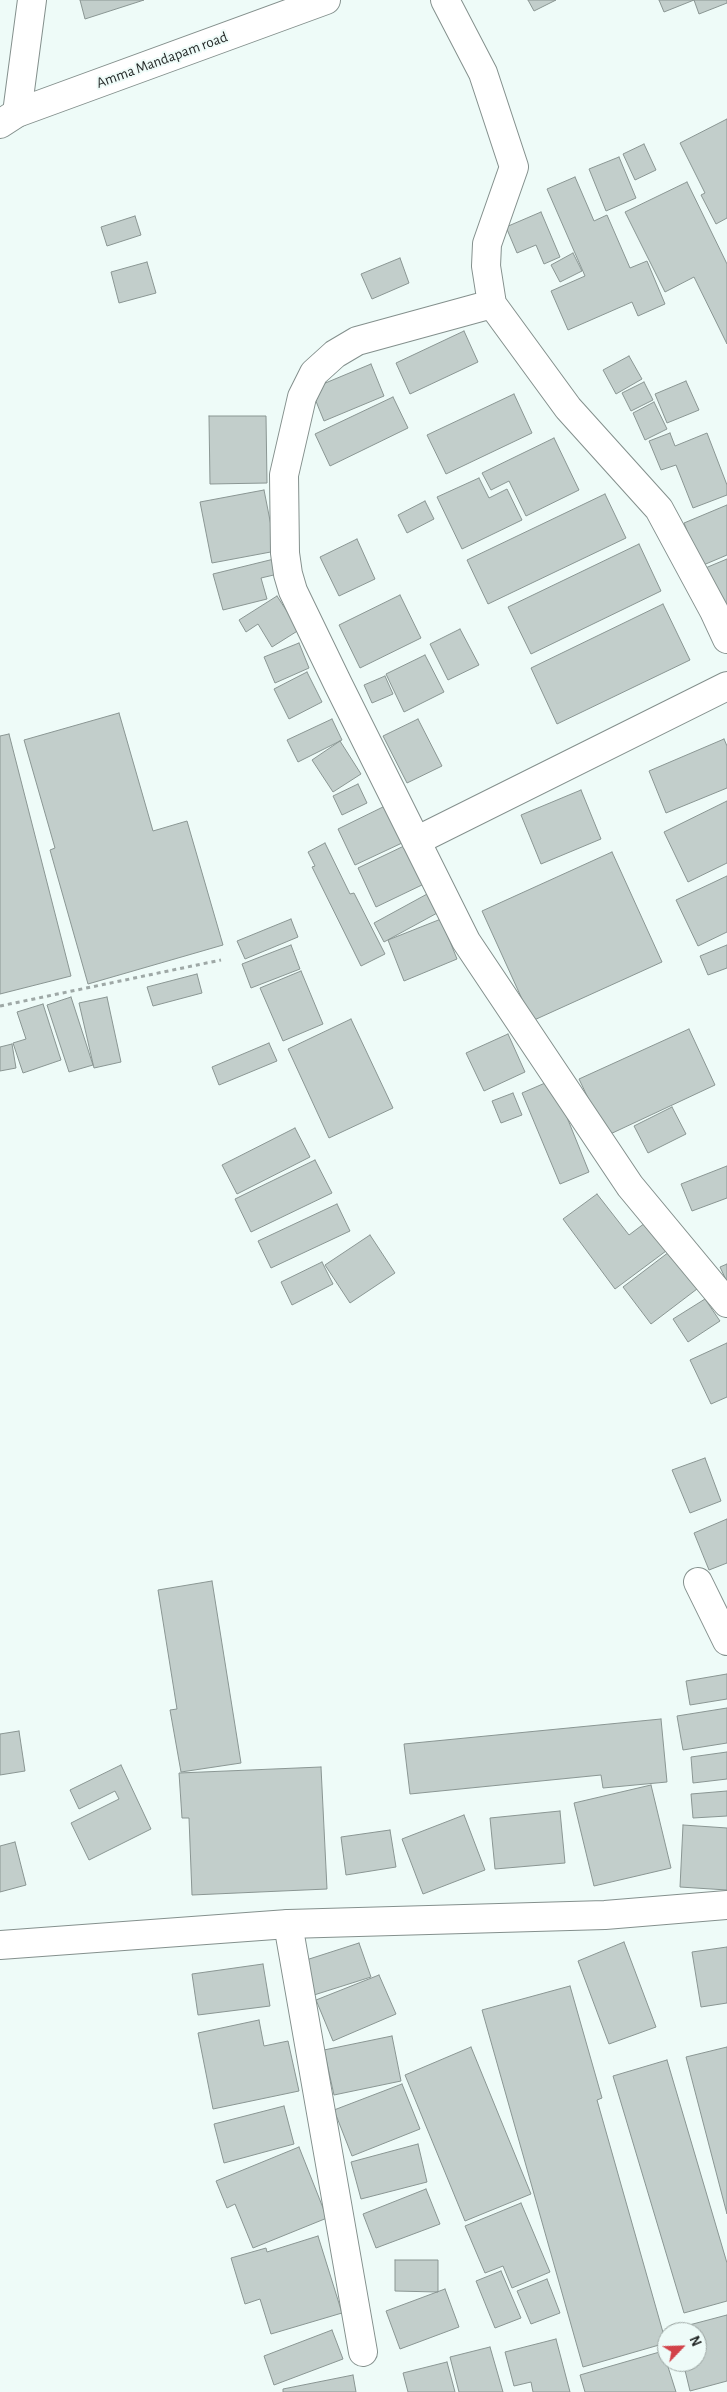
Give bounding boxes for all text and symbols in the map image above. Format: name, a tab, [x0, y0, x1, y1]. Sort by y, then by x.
street label: Amma Mandapam road	[94, 28, 230, 92]
north arrow	[657, 2322, 707, 2372]
text: N	[686, 2334, 703, 2349]

